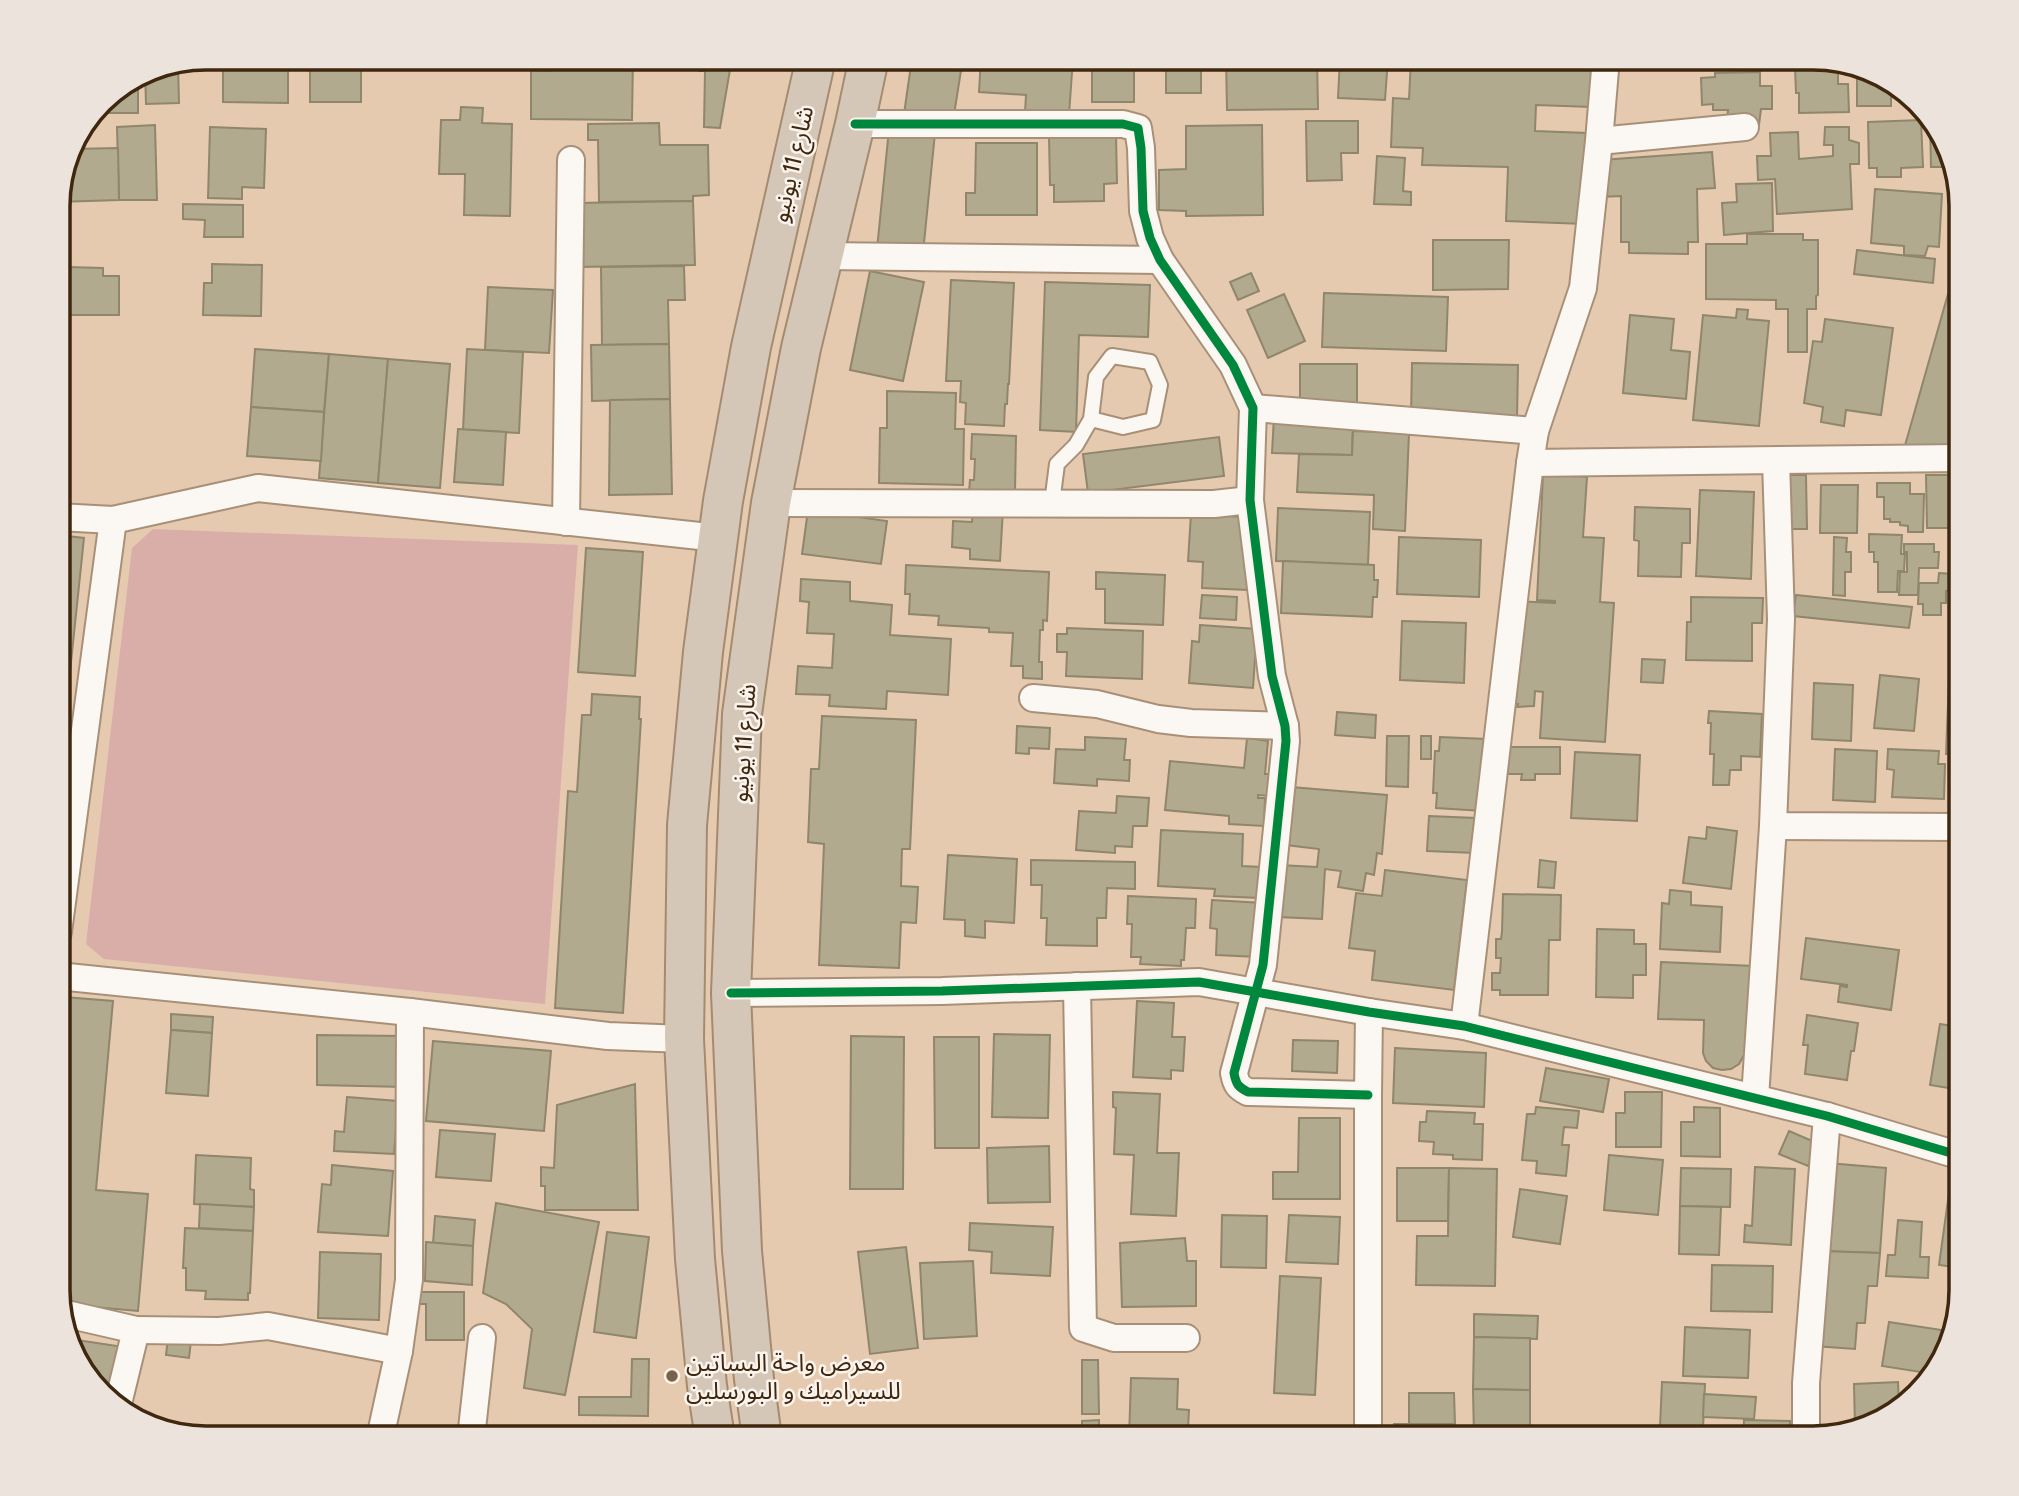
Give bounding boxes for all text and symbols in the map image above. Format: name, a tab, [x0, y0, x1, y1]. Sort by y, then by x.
street label: شارع 11 يونيو	[765, 103, 822, 226]
street label: شارع 11 يونيو	[724, 683, 765, 803]
place label: معرض واحة البساتين للسيراميك و البورسلين	[686, 1348, 901, 1405]
marker: معرض واحة البساتين للسيراميك و البورسلين	[664, 1368, 680, 1384]

